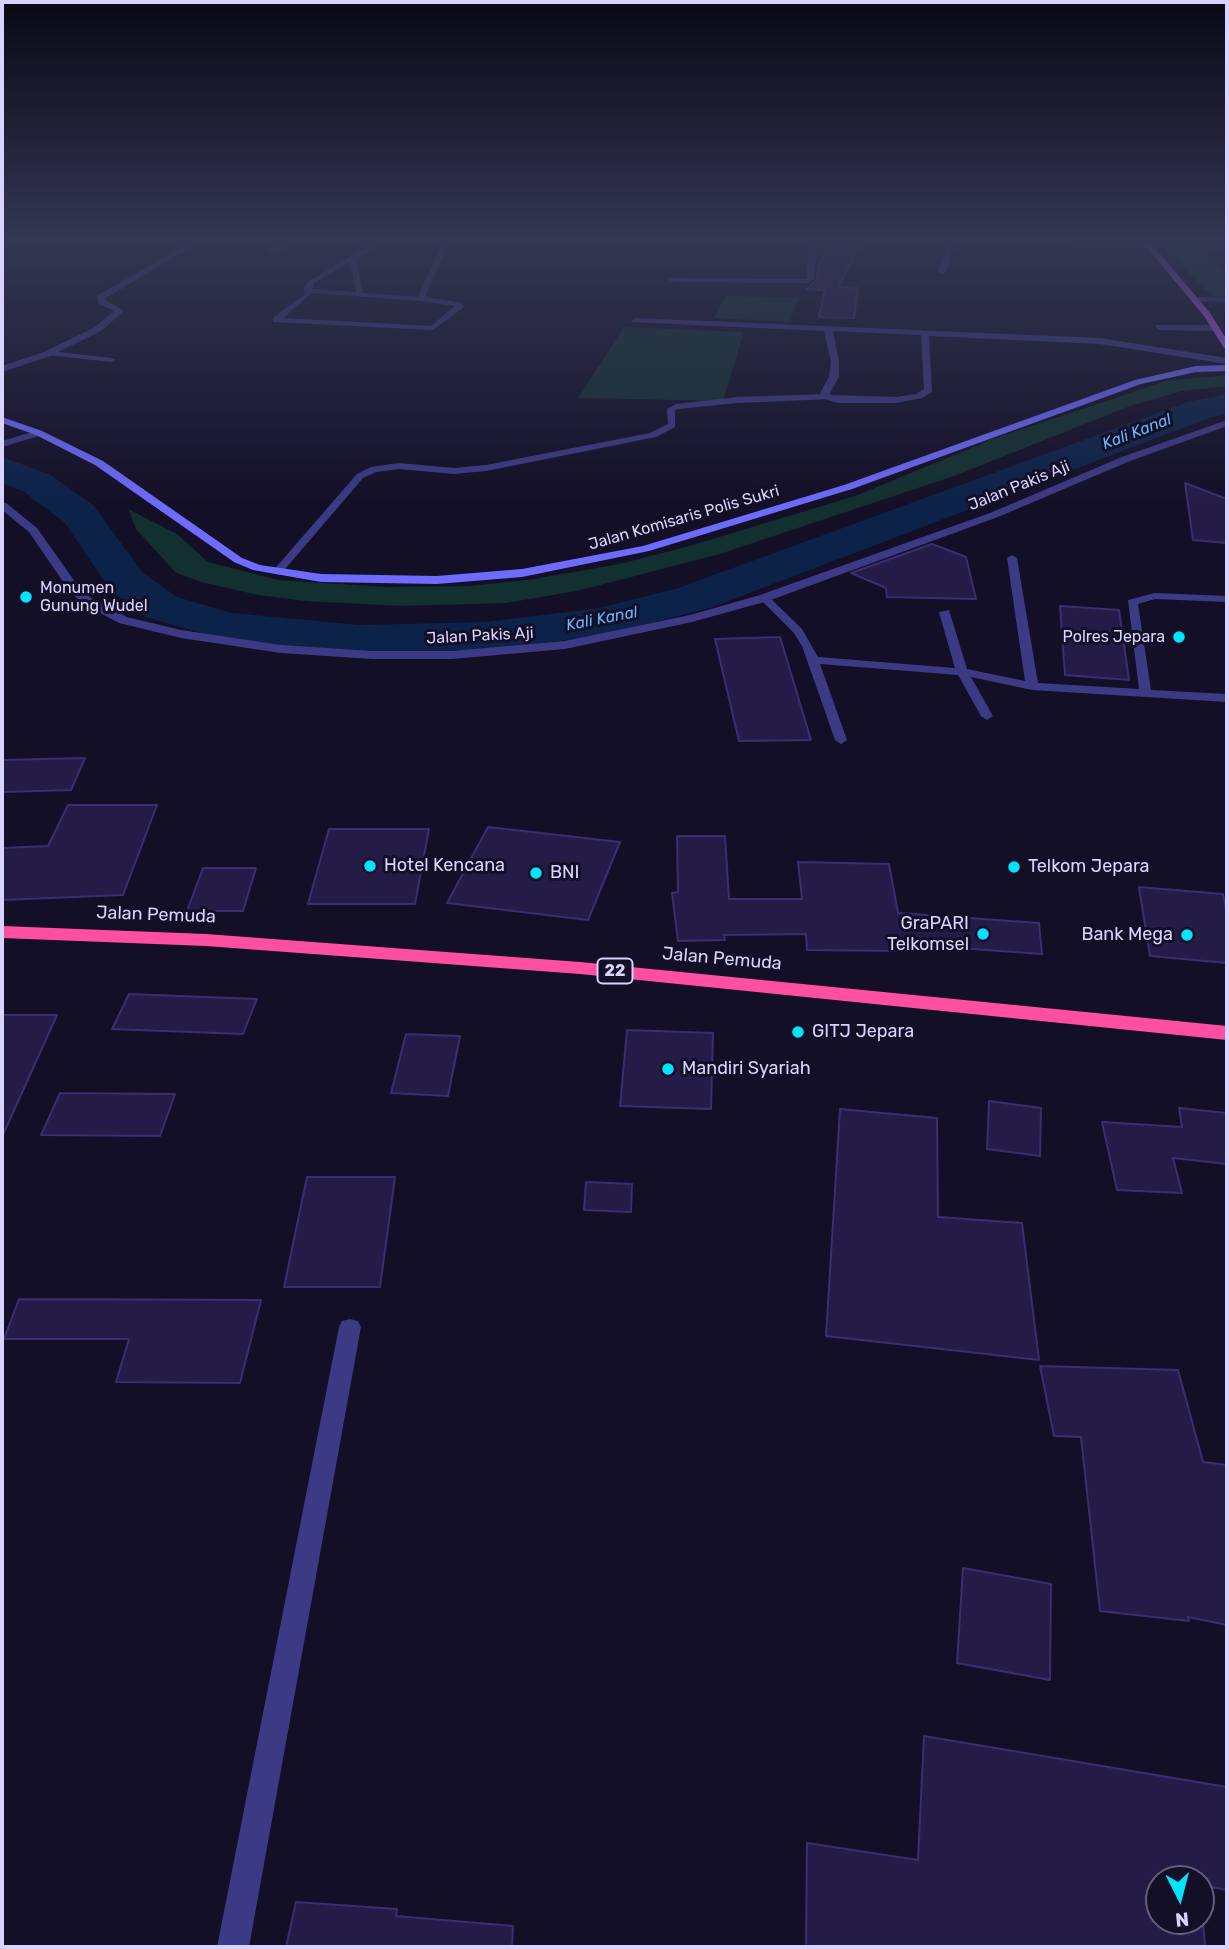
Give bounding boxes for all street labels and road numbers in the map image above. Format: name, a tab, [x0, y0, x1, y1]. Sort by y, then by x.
street label: Jalan Pakis Aji	[966, 457, 1072, 515]
street label: Jalan Komisaris Polis Sukri	[586, 482, 782, 554]
street label: Jalan Pakis Aji	[426, 624, 534, 648]
street label: Jalan Pemuda	[96, 902, 216, 928]
street label: Jalan Pemuda	[661, 943, 783, 975]
road number: 22	[598, 959, 632, 984]

